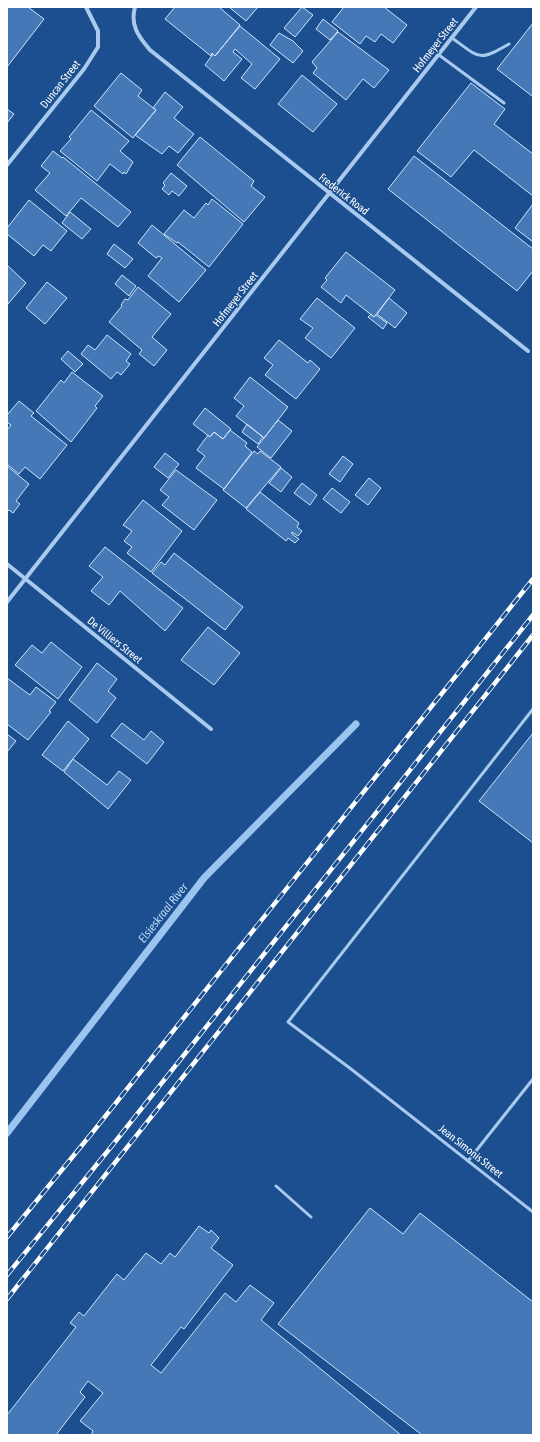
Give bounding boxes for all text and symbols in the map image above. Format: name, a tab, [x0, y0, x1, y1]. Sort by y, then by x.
street label: Hofmeyer Street	[410, 15, 460, 75]
street label: Duncan Street	[38, 58, 82, 110]
street label: Frederick Road	[317, 171, 371, 217]
street label: Hofmeyer Street	[210, 269, 260, 329]
street label: De Villiers Street	[85, 614, 145, 666]
water label: Elsieskraal River	[135, 880, 191, 946]
street label: Jean Simonis Street	[437, 1122, 505, 1180]

